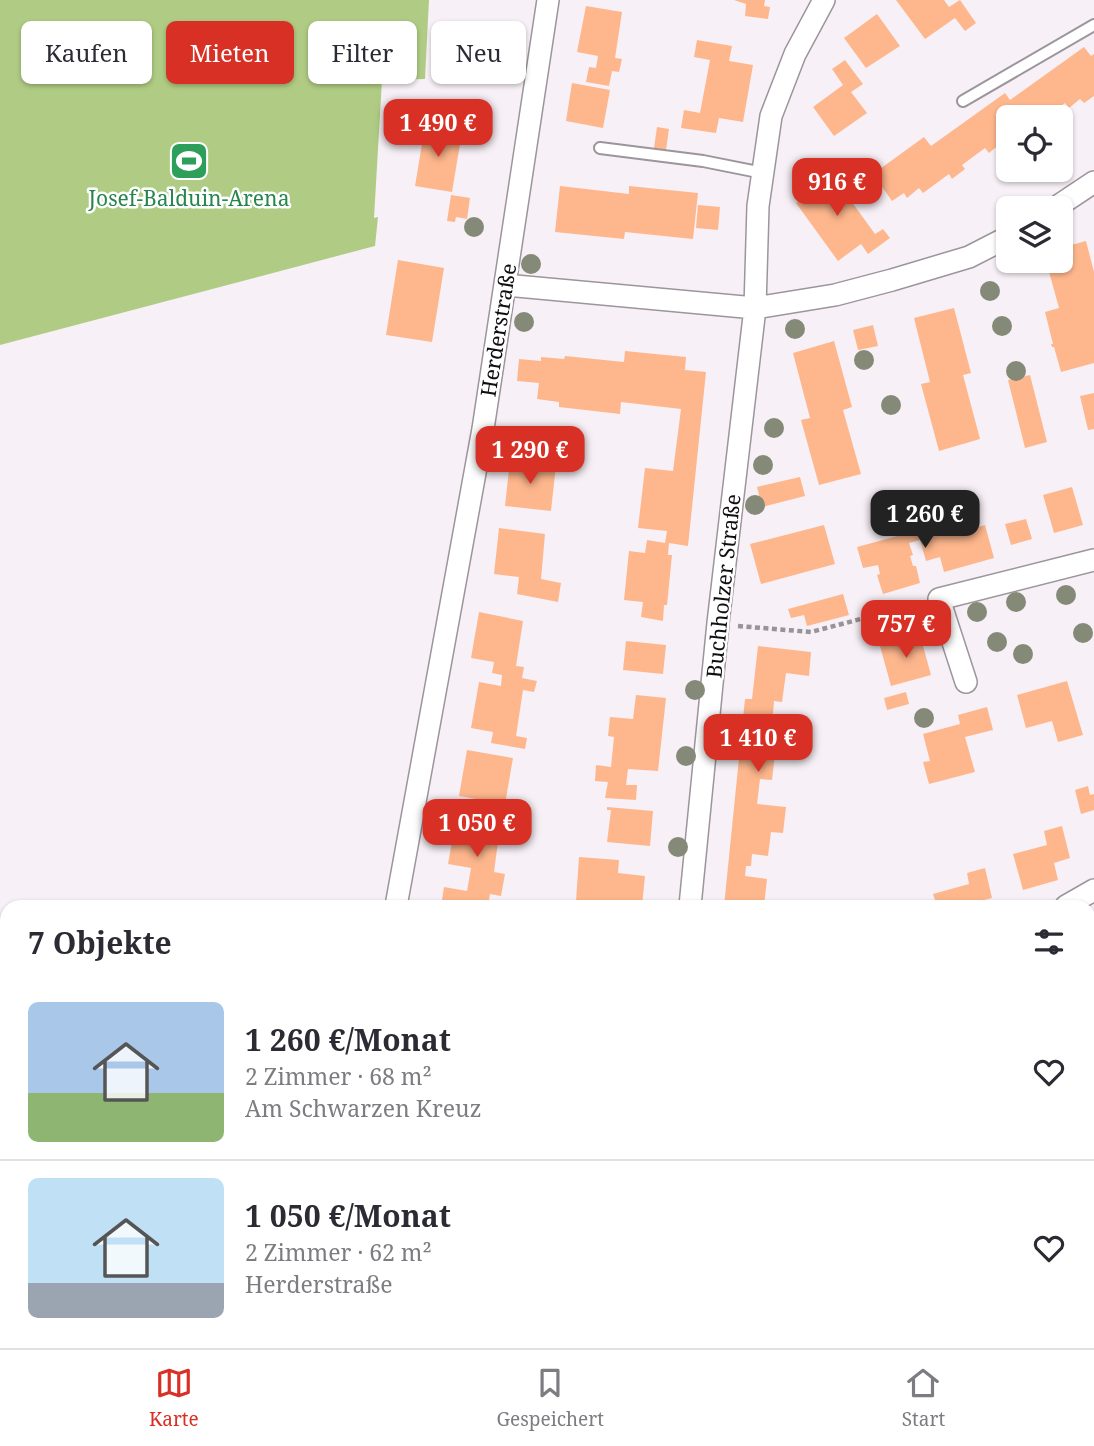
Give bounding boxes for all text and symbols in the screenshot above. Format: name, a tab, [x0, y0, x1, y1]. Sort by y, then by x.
chip: Kaufen	[21, 21, 152, 84]
chip: Mieten	[166, 21, 294, 84]
chip: Filter	[308, 21, 417, 84]
chip: Neu	[431, 21, 526, 84]
pin: 1 490 €	[373, 100, 503, 159]
map controls	[996, 105, 1073, 273]
button: locate	[996, 105, 1073, 182]
text: 1 490 €	[400, 106, 476, 138]
sports icon: Josef-Balduin-Arena	[168, 140, 210, 182]
pin: 916 €	[788, 158, 886, 218]
text: 916 €	[808, 165, 866, 197]
place label: Josef-Balduin-Arena	[88, 184, 289, 212]
button: layers	[996, 196, 1073, 273]
street label: Herderstraße	[474, 261, 522, 399]
pin: 1 290 €	[465, 426, 595, 486]
text: 1 290 €	[492, 433, 568, 465]
pin: 1 260 €	[860, 490, 990, 550]
street label: Buchholzer Straße	[699, 493, 747, 679]
text: 1 260 €	[887, 497, 963, 529]
pin: 757 €	[857, 600, 955, 660]
text: 757 €	[877, 607, 935, 639]
pin: 1 410 €	[693, 714, 823, 774]
text: 1 410 €	[720, 721, 796, 753]
pin: 1 050 €	[412, 800, 542, 859]
text: 1 050 €	[439, 806, 515, 838]
text: 7 Objekte	[28, 922, 172, 963]
icon: filters	[1030, 923, 1068, 961]
text: 1 260 €/Monat	[245, 1019, 451, 1060]
icon: home	[84, 1030, 168, 1114]
icon: heart	[1030, 1053, 1068, 1091]
text: 2 Zimmer · 68 m²	[245, 1060, 432, 1092]
text: Am Schwarzen Kreuz	[245, 1092, 481, 1124]
text: 1 050 €/Monat	[245, 1195, 451, 1236]
icon: home	[84, 1206, 168, 1290]
icon: heart	[1030, 1229, 1068, 1267]
text: 2 Zimmer · 62 m²	[245, 1236, 432, 1268]
text: Herderstraße	[245, 1268, 393, 1300]
tab: Karte	[149, 1364, 199, 1432]
tab: Gespeichert	[497, 1364, 604, 1432]
tab: Start	[902, 1364, 945, 1432]

